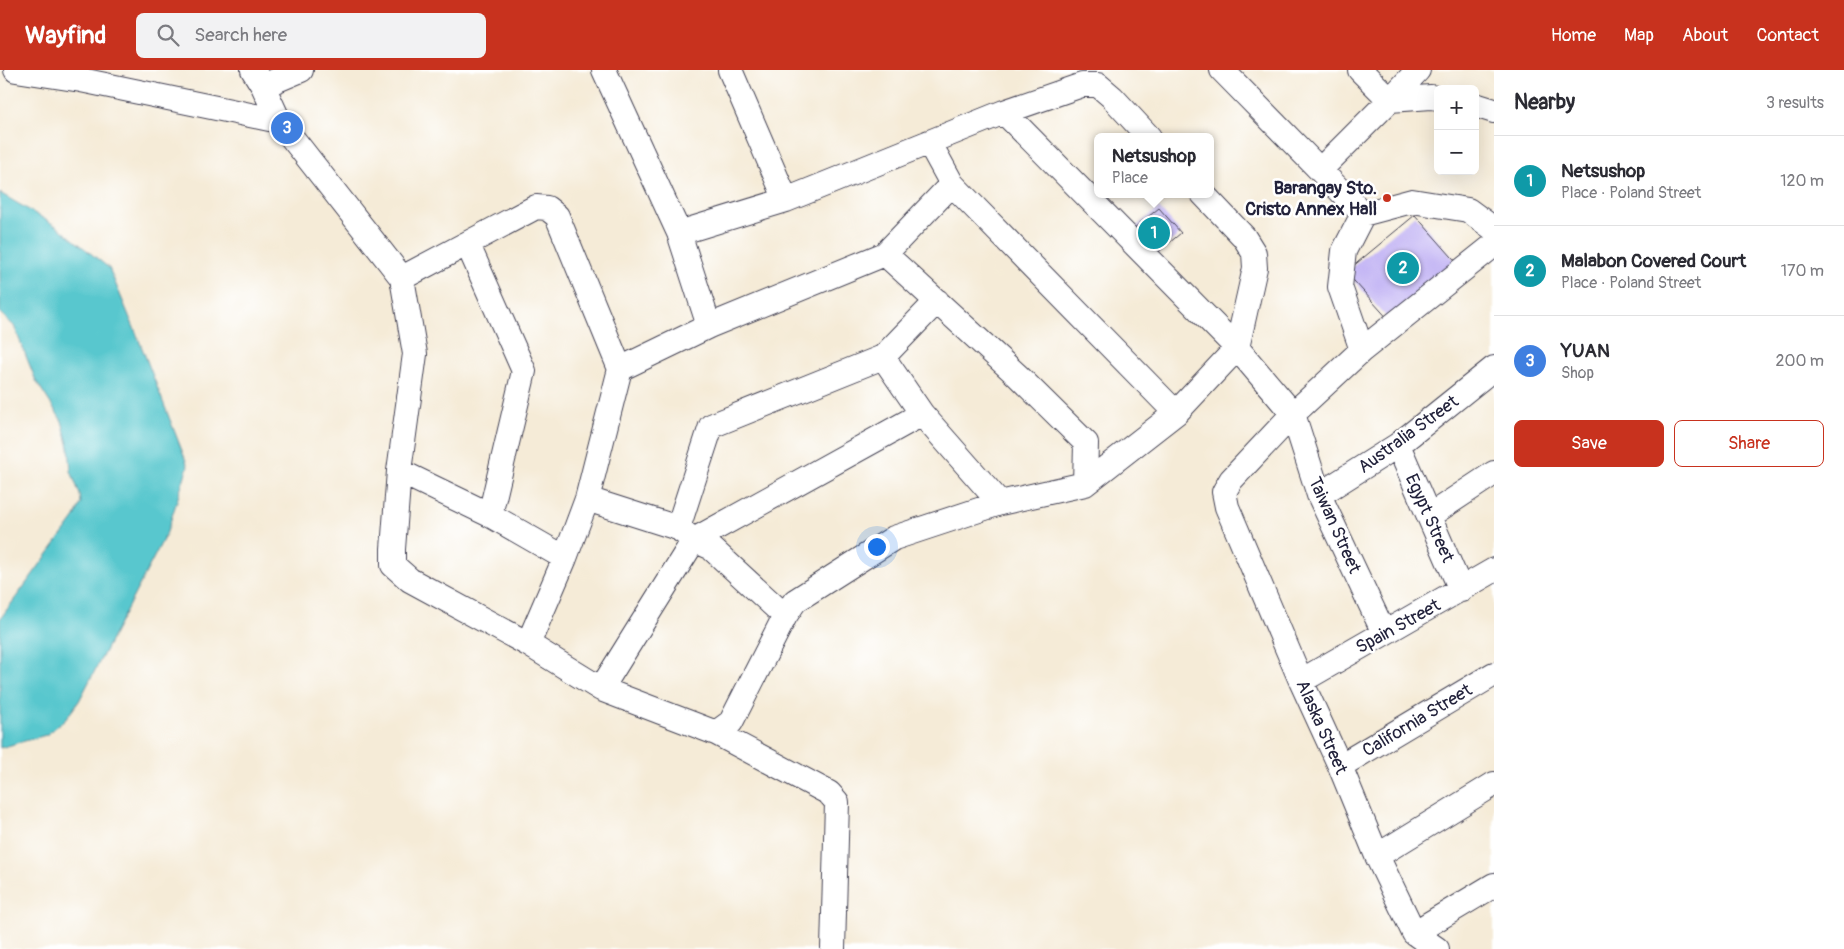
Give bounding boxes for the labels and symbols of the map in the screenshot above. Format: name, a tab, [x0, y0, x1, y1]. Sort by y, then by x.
pin: 3	[271, 109, 303, 147]
place label: Barangay Sto. Cristo Annex Hall	[1245, 177, 1377, 221]
marker: Barangay Sto. Cristo Annex Hall	[1381, 192, 1393, 204]
pin: 1	[1138, 214, 1170, 252]
pin: 2	[1387, 249, 1419, 287]
street label: Australia Street	[1354, 390, 1464, 479]
street label: Egypt Street	[1400, 470, 1460, 567]
street label: Taiwan Street	[1303, 473, 1366, 578]
your location	[864, 534, 890, 560]
street label: Spain Street	[1352, 593, 1445, 659]
street label: Alaska Street	[1291, 676, 1353, 779]
street label: California Street	[1358, 678, 1477, 762]

